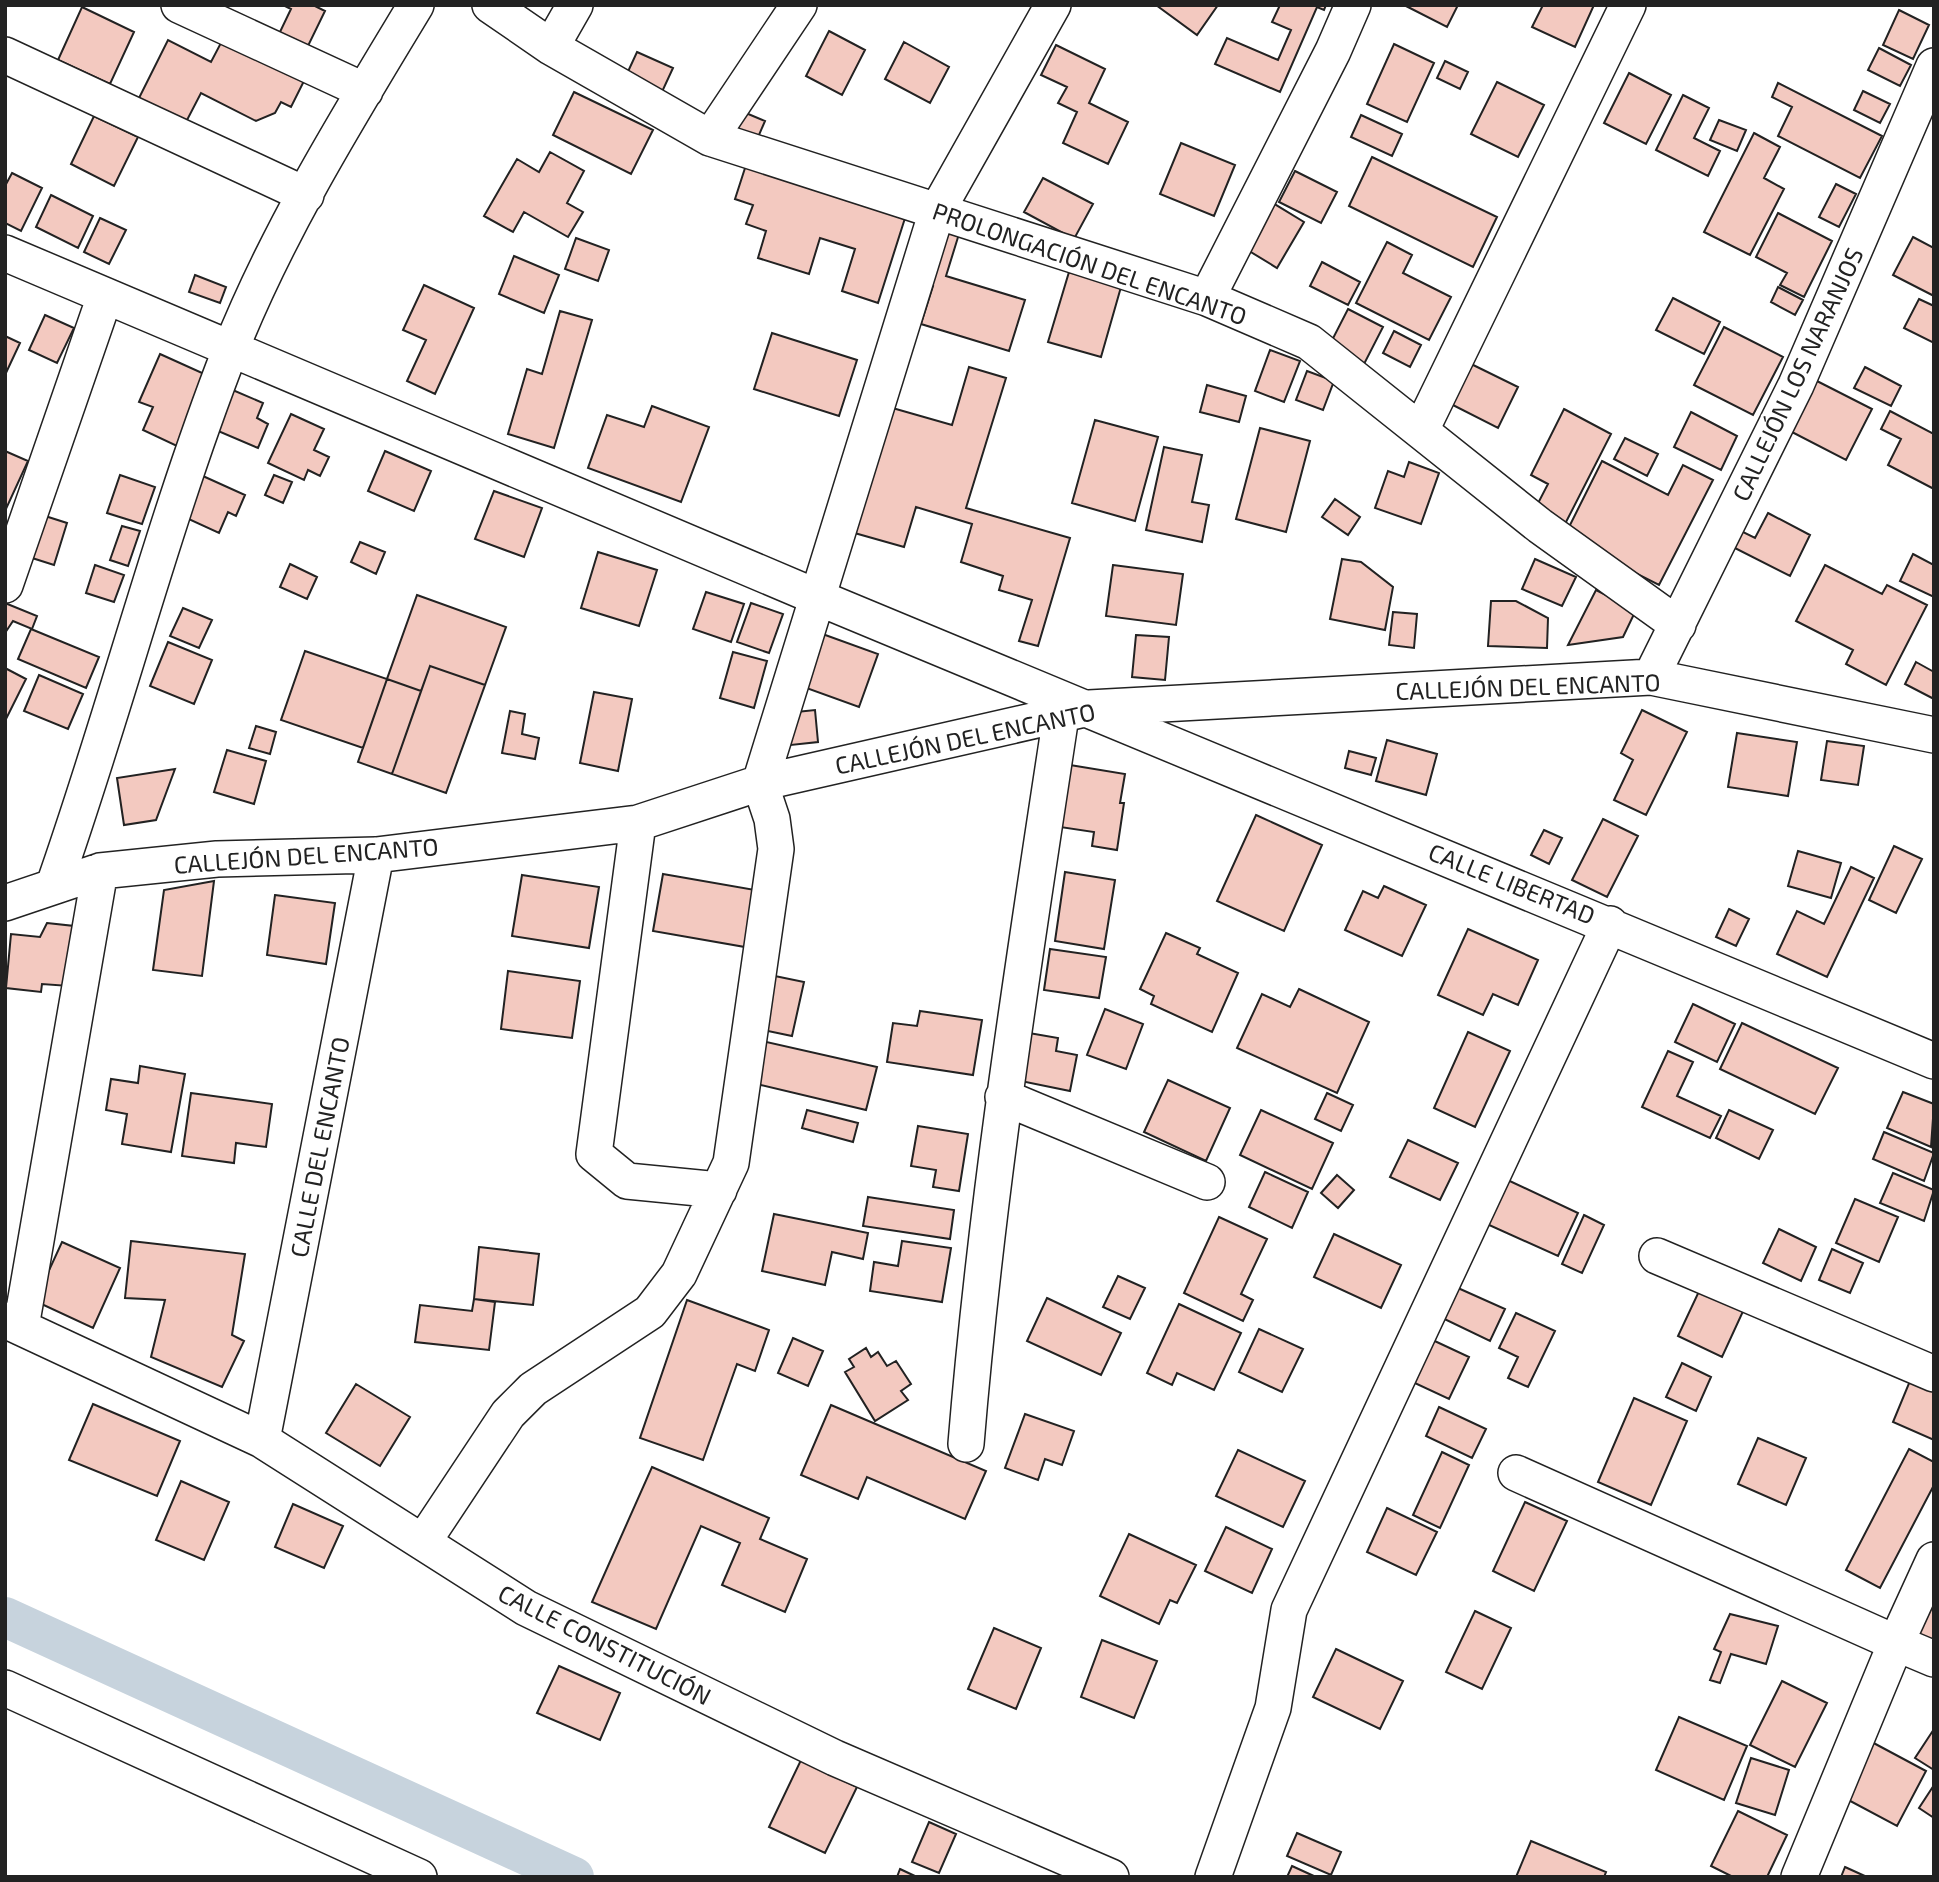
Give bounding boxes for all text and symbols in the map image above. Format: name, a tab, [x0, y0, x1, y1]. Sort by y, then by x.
street label: PROLONGACIÓN DEL ENCANTO	[929, 196, 1251, 330]
street label: CALLEJÓN LOS NARANJOS	[1726, 243, 1868, 505]
street label: CALLEJÓN DEL ENCANTO	[1395, 667, 1661, 705]
street label: CALLEJÓN DEL ENCANTO	[832, 696, 1098, 780]
street label: CALLEJÓN DEL ENCANTO	[173, 831, 439, 879]
street label: CALLE LIBERTAD	[1425, 836, 1599, 930]
street label: CALLE DEL ENCANTO	[283, 1034, 355, 1260]
street label: CALLE CONSTITUCIÓN	[494, 1578, 716, 1710]

